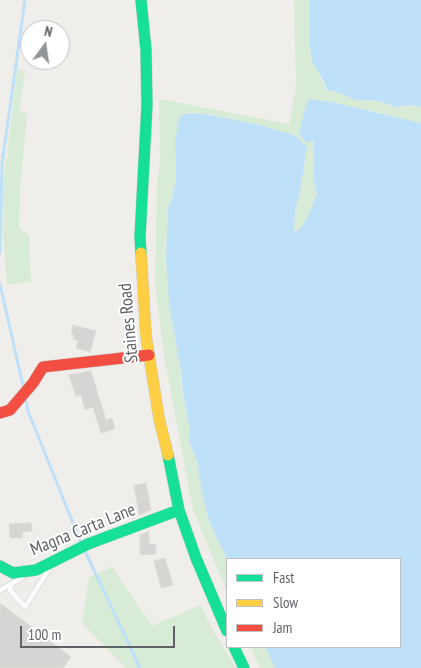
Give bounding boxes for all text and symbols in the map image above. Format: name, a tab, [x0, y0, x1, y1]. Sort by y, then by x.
north arrow	[20, 20, 70, 70]
text: N	[43, 22, 54, 41]
street label: Staines Road	[115, 282, 143, 364]
street label: Magna Carta Lane	[27, 499, 139, 561]
legend	[226, 558, 401, 648]
text: Fast	[273, 568, 294, 587]
text: Slow	[273, 593, 298, 612]
scale bar	[22, 616, 178, 648]
text: Jam	[273, 618, 292, 637]
text: 100 m	[28, 625, 61, 644]

